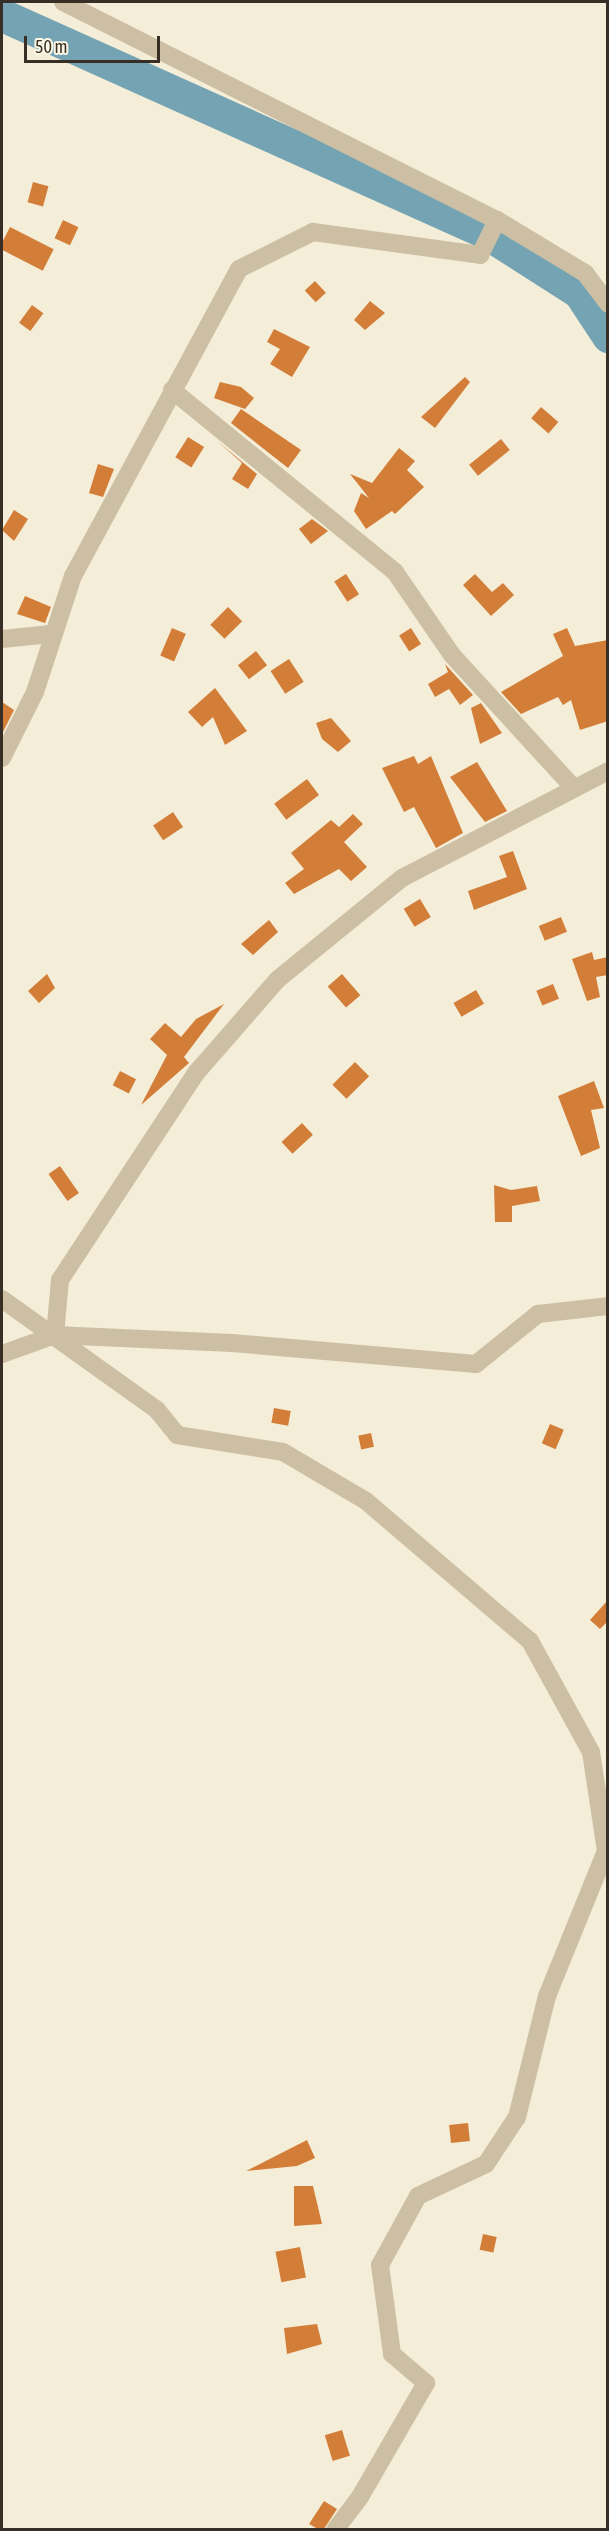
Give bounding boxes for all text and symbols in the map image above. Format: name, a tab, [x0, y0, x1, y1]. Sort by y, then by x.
scale bar	[27, 24, 164, 62]
text: 50 m	[35, 36, 67, 57]

